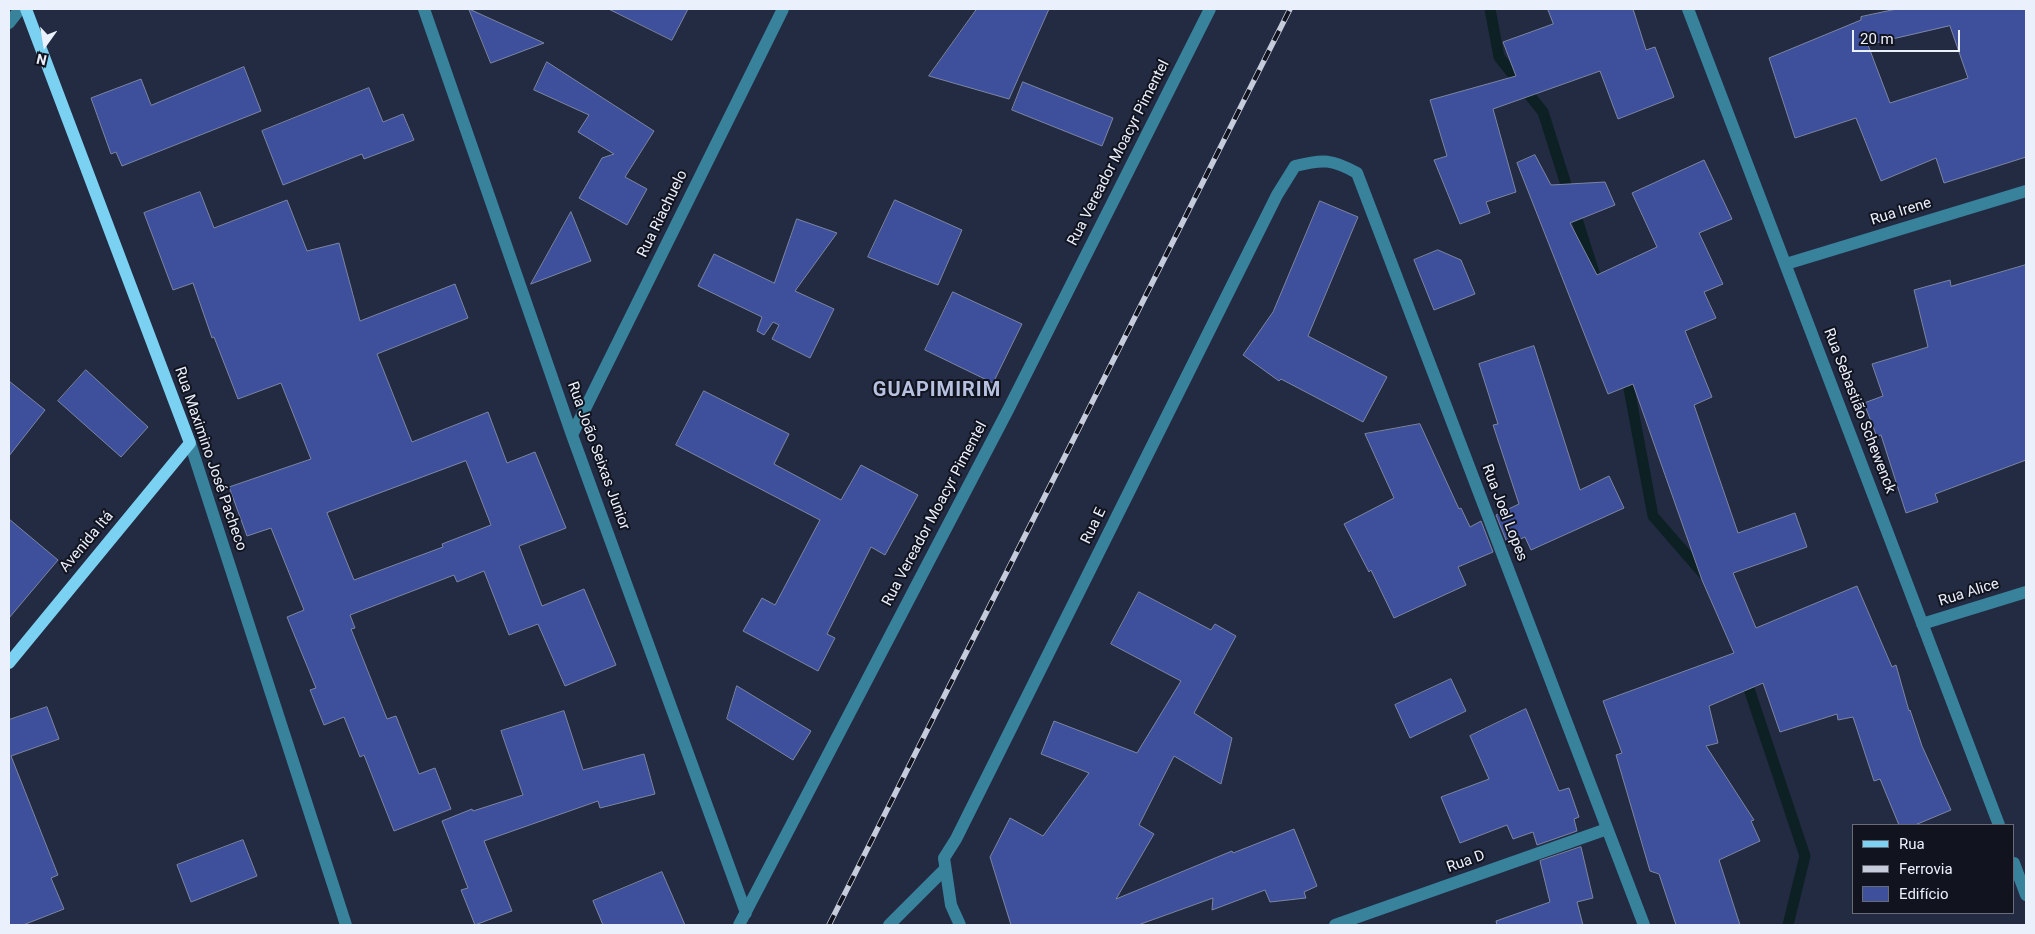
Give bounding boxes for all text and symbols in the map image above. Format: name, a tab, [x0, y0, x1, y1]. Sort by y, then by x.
north arrow	[20, 20, 70, 70]
scale bar	[1855, 20, 1962, 52]
text: 20 m	[1860, 30, 1894, 48]
text: N	[35, 51, 48, 69]
street label: Rua Vereador Moacyr Pimentel	[1064, 57, 1174, 249]
street label: Rua Riachuelo	[634, 167, 692, 261]
street label: Rua Irene	[1868, 194, 1934, 230]
street label: Rua Sebastião Schewenck	[1819, 326, 1899, 496]
street label: Rua Maximino José Pacheco	[170, 365, 250, 553]
street label: Rua João Seixas Junior	[563, 379, 633, 533]
district label: GUAPIMIRIM	[872, 379, 1002, 403]
street label: Rua Vereador Moacyr Pimentel	[879, 419, 991, 609]
street label: Rua Joel Lopes	[1477, 462, 1531, 564]
street label: Rua E	[1078, 505, 1110, 547]
street label: Avenida Itá	[56, 508, 118, 576]
street label: Rua Alice	[1937, 575, 2001, 611]
legend	[1852, 824, 2015, 914]
text: Rua	[1899, 835, 1925, 853]
street label: Rua D	[1444, 847, 1488, 877]
text: Ferrovia	[1899, 860, 1953, 878]
text: Edifício	[1899, 885, 1948, 903]

